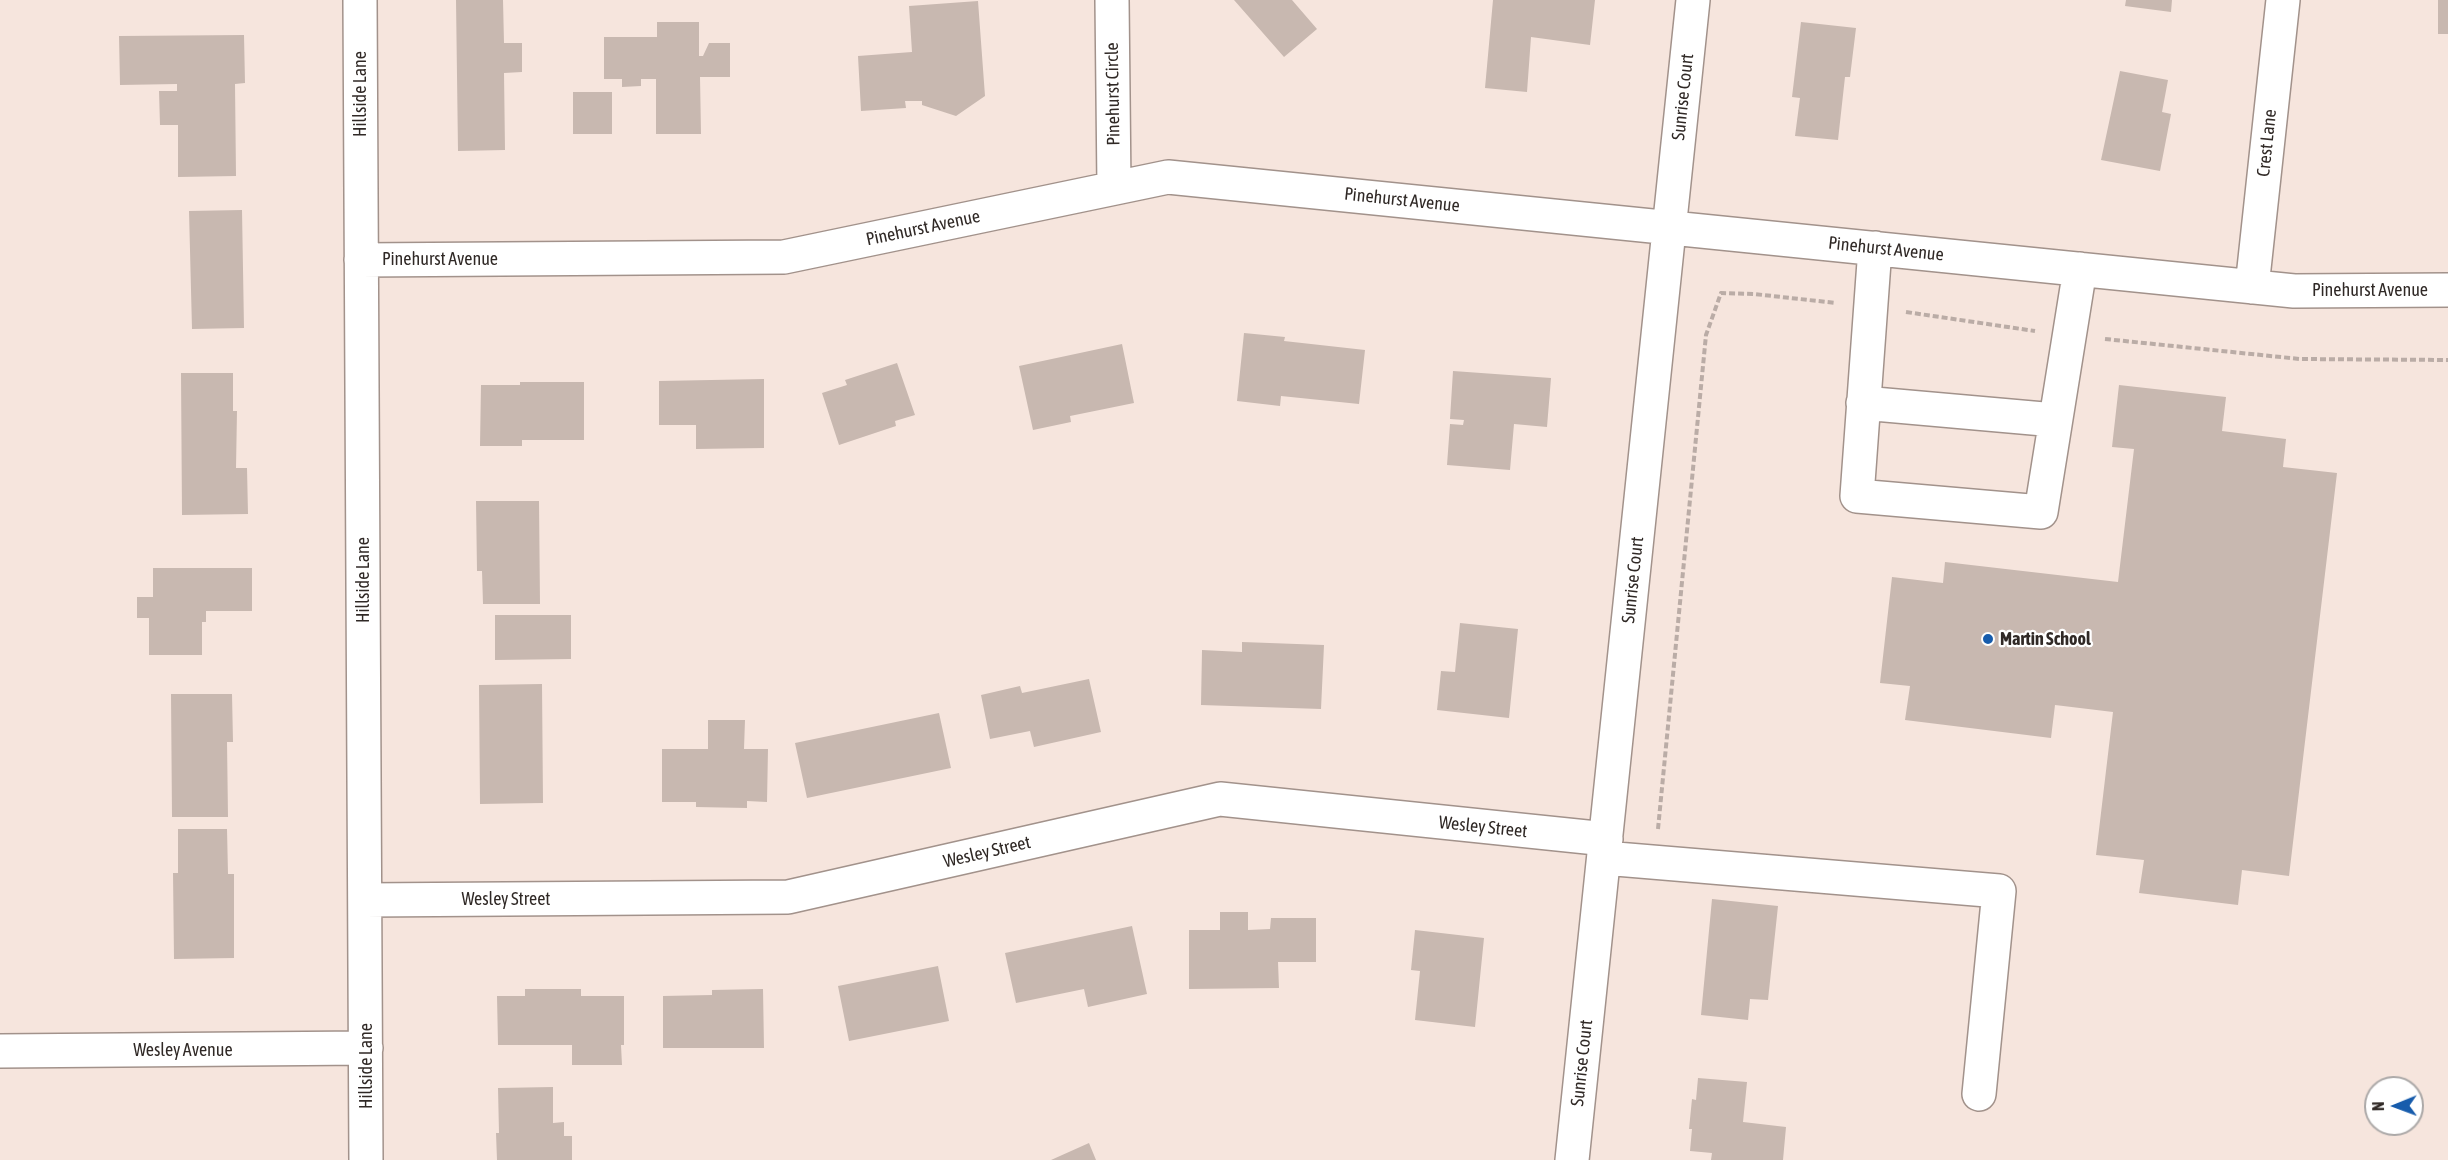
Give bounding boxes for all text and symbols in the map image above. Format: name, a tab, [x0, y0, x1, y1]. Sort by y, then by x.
street label: Pinehurst Circle	[1101, 42, 1125, 146]
street label: Hillside Lane	[349, 51, 371, 137]
street label: Sunrise Court	[1668, 53, 1698, 141]
street label: Crest Lane	[2253, 108, 2281, 178]
street label: Pinehurst Avenue	[1343, 183, 1461, 217]
street label: Pinehurst Avenue	[864, 205, 982, 251]
street label: Pinehurst Avenue	[1827, 232, 1945, 266]
street label: Pinehurst Avenue	[382, 248, 498, 270]
street label: Pinehurst Avenue	[2312, 279, 2428, 301]
street label: Sunrise Court	[1618, 536, 1648, 624]
street label: Hillside Lane	[352, 537, 374, 623]
place label: Martin School	[2000, 628, 2091, 650]
marker: Martin School	[1981, 632, 1995, 646]
street label: Wesley Street	[1438, 812, 1528, 842]
street label: Wesley Street	[941, 831, 1033, 873]
street label: Wesley Street	[462, 888, 550, 910]
street label: Sunrise Court	[1567, 1019, 1597, 1107]
street label: Hillside Lane	[355, 1023, 377, 1109]
street label: Wesley Avenue	[133, 1039, 233, 1061]
north arrow	[2364, 1076, 2424, 1136]
text: N	[2369, 1101, 2387, 1111]

